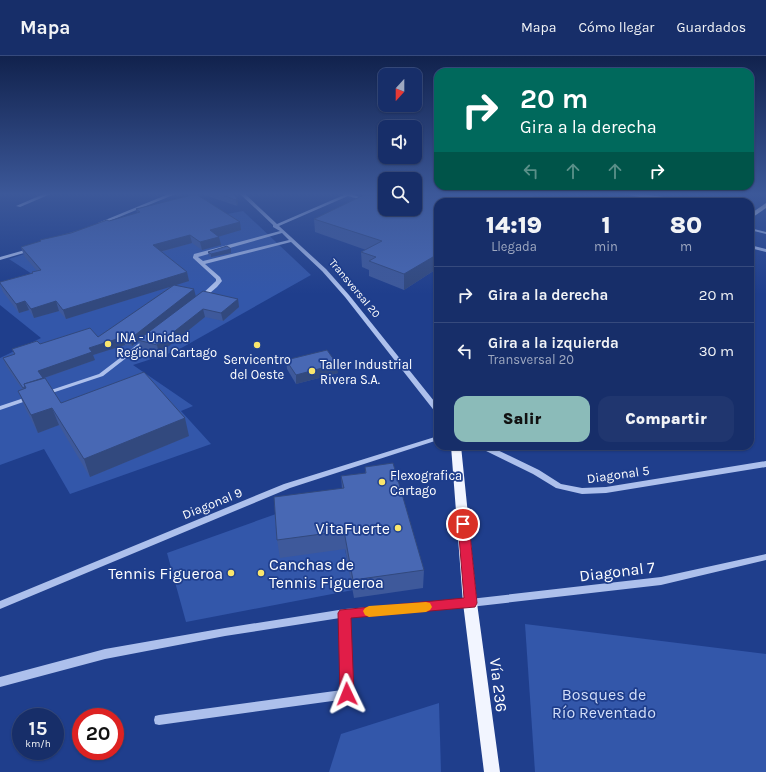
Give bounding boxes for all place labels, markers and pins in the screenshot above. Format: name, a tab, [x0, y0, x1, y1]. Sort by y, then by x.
place label: INA - Unidad Regional Cartago	[116, 330, 217, 360]
marker: INA - Unidad Regional Cartago	[103, 339, 113, 349]
marker: Servicentro del Oeste	[252, 340, 262, 350]
place label: Servicentro del Oeste	[223, 352, 291, 382]
place label: Taller Industrial Rivera S.A.	[320, 357, 412, 387]
marker: Taller Industrial Rivera S.A.	[307, 366, 317, 376]
place label: Flexografica Cartago	[390, 468, 462, 498]
marker: Flexografica Cartago	[377, 477, 387, 487]
pin	[446, 507, 480, 541]
place label: VitaFuerte	[315, 519, 390, 538]
marker: VitaFuerte	[393, 523, 403, 533]
place label: Canchas de Tennis Figueroa	[269, 555, 384, 592]
place label: Tennis Figueroa	[108, 564, 223, 583]
marker: Tennis Figueroa	[226, 568, 236, 578]
marker: Canchas de Tennis Figueroa	[256, 568, 266, 578]

